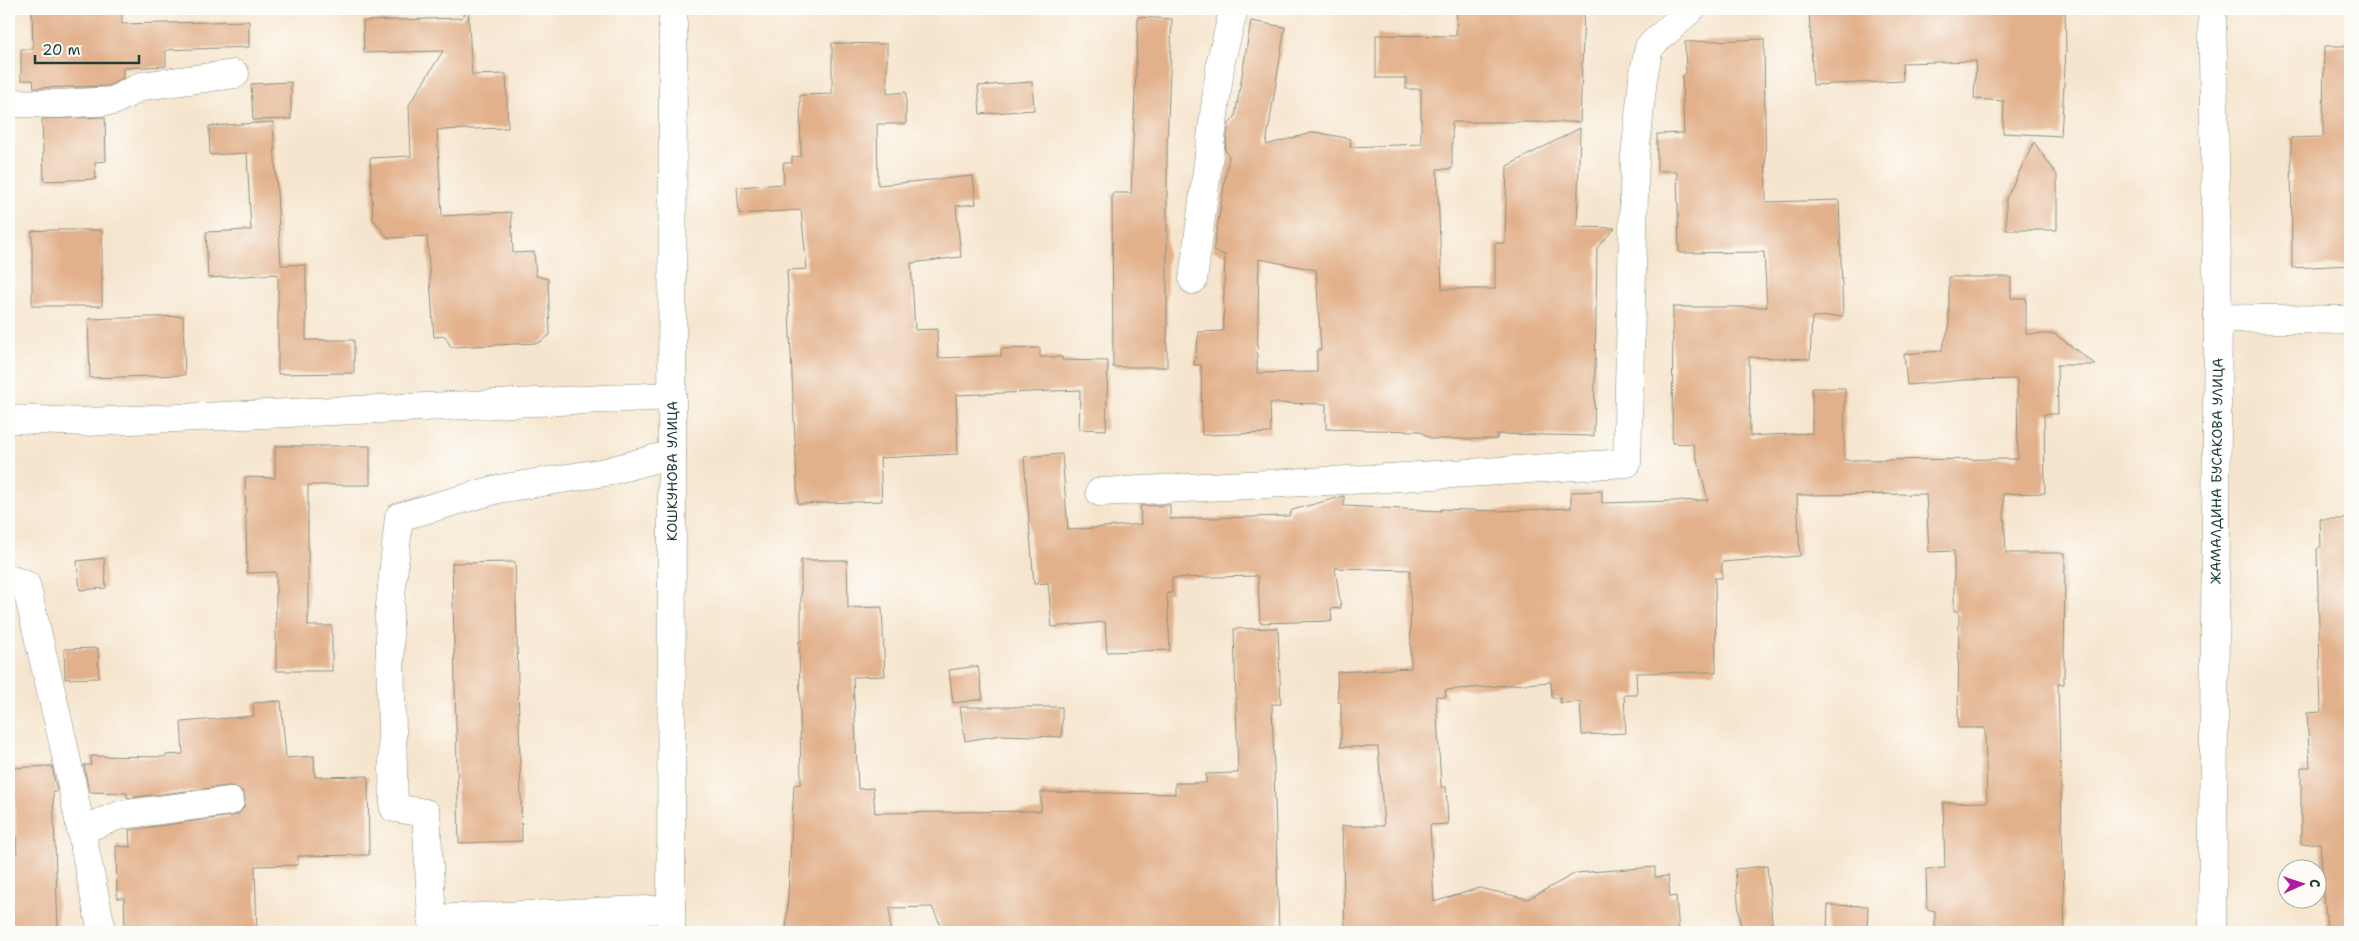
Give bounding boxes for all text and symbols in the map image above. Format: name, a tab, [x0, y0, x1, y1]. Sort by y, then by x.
scale bar	[35, 32, 139, 64]
text: 20 m	[42, 40, 81, 60]
street label: ЖАМАЛДИНА БУСАКОВА УЛИЦА	[2206, 358, 2227, 584]
street label: КОШКУНОВА УЛИЦА	[663, 401, 681, 541]
north arrow	[2276, 858, 2326, 908]
text: С	[2306, 879, 2324, 888]

